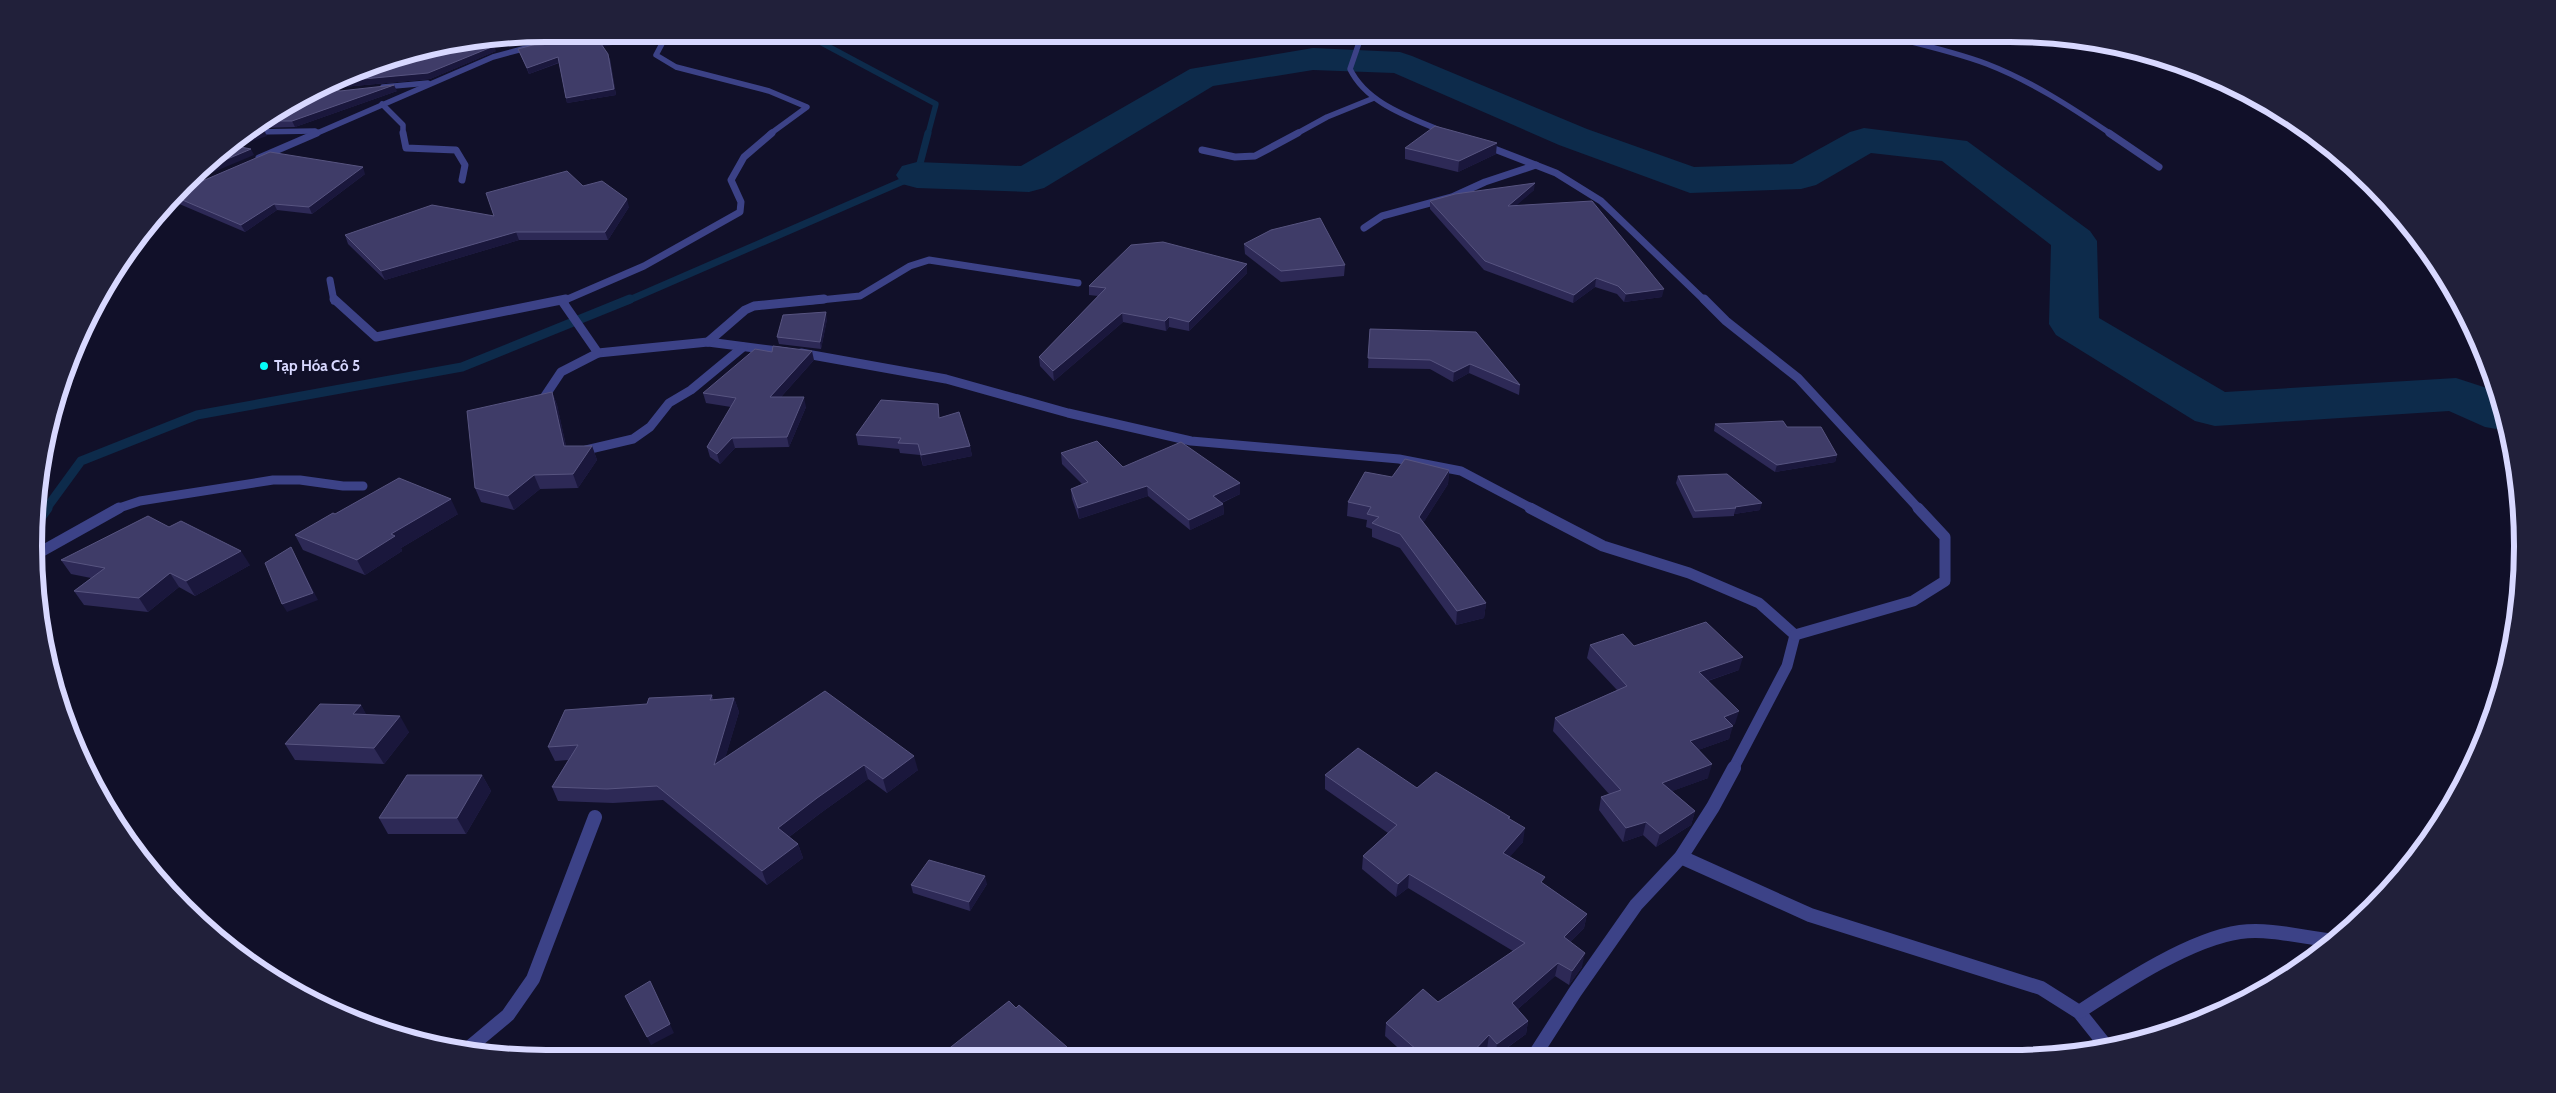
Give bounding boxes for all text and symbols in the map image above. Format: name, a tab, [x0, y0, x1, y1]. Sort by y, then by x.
place label: Tạp Hóa Cô 5	[274, 357, 360, 375]
marker: Tạp Hóa Cô 5	[258, 360, 270, 372]

